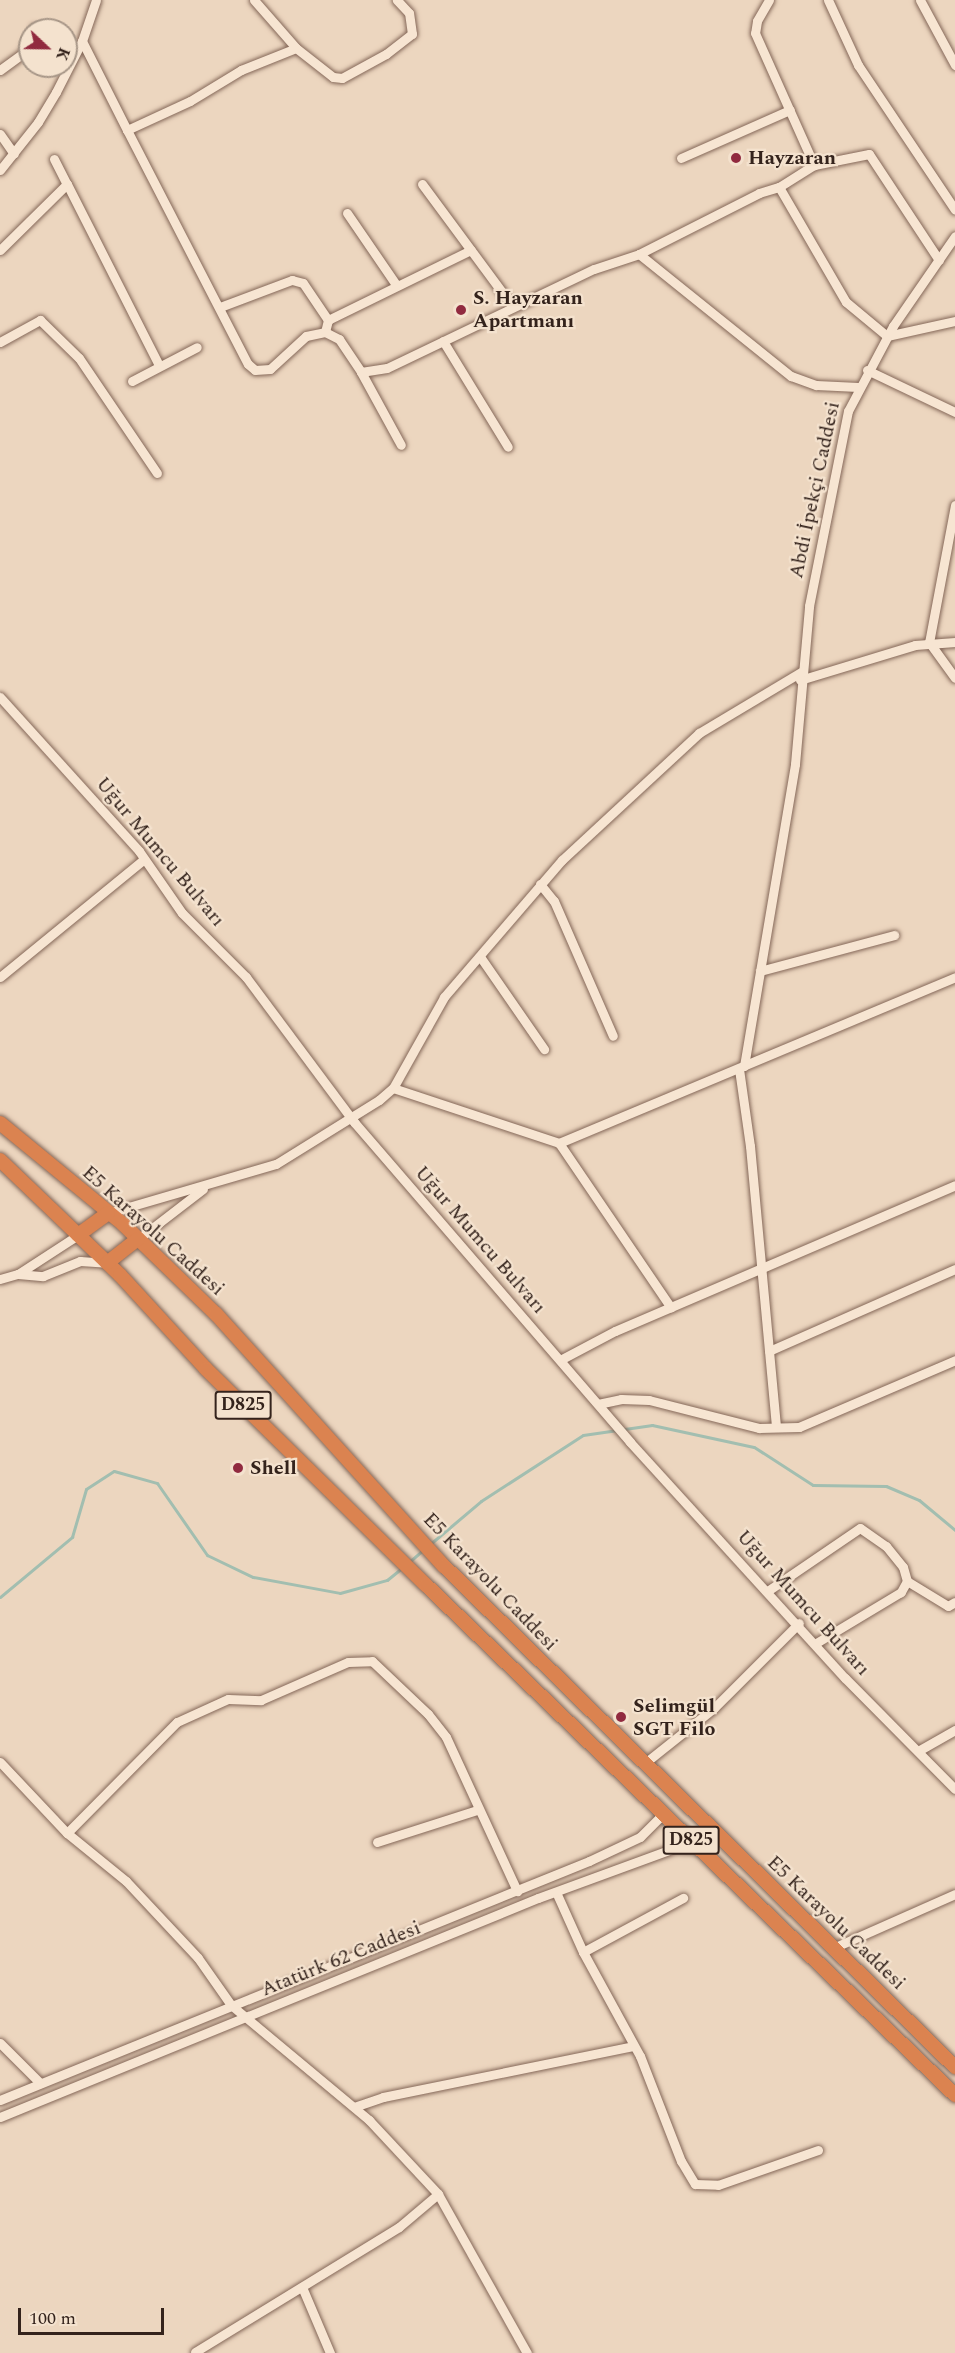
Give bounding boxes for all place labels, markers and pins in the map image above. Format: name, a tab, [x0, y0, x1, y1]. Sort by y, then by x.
place label: Hayzaran	[748, 146, 836, 170]
marker: Hayzaran	[729, 151, 743, 165]
place label: S. Hayzaran Apartmanı	[473, 286, 583, 333]
marker: S. Hayzaran Apartmanı	[454, 303, 468, 317]
place label: Shell	[250, 1456, 297, 1480]
marker: Shell	[231, 1461, 245, 1475]
place label: Selimgül SGT Filo	[633, 1694, 715, 1741]
marker: Selimgül SGT Filo	[614, 1710, 628, 1724]

